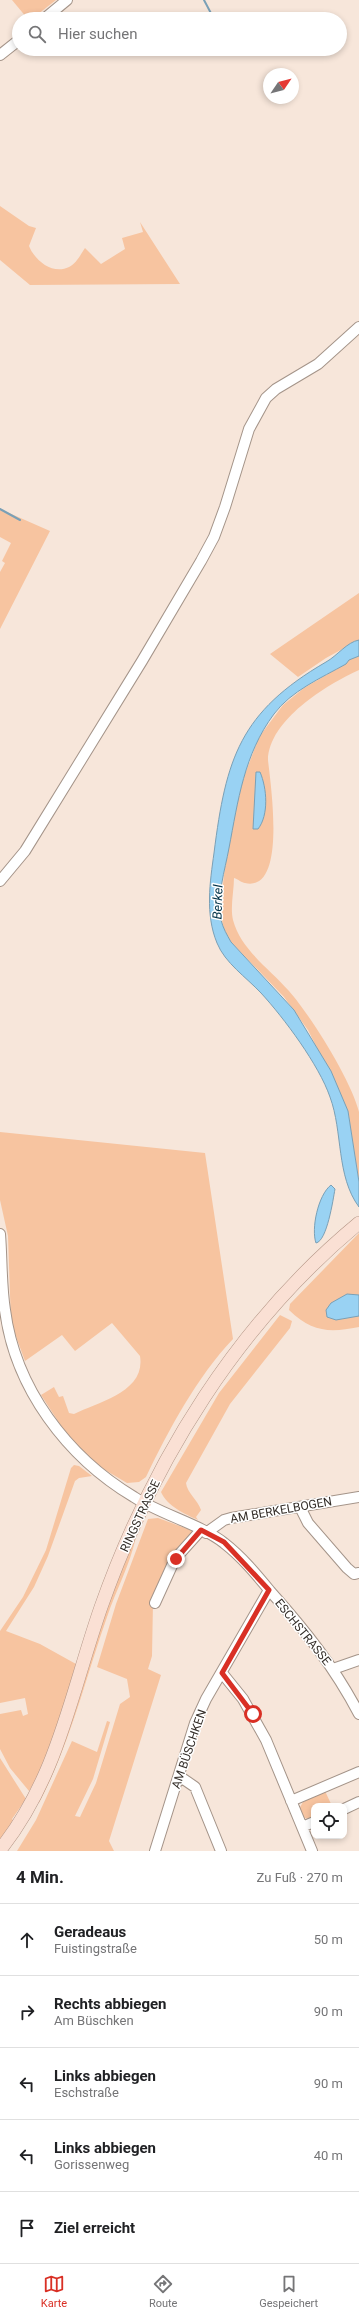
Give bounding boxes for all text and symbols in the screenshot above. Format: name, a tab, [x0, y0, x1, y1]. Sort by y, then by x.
search box	[12, 12, 347, 56]
icon: search	[26, 23, 48, 45]
text: Hier suchen	[58, 25, 137, 43]
north arrow	[263, 68, 299, 104]
water label: Berkel	[209, 883, 226, 920]
street label: RINGSTRASSE	[117, 1478, 163, 1554]
street label: AM BERKELBOGEN	[229, 1494, 333, 1526]
route end	[167, 1550, 185, 1568]
street label: ESCHSTRASSE	[272, 1596, 334, 1668]
route start	[244, 1705, 262, 1723]
street label: AM BÜSCHKEN	[168, 1707, 209, 1790]
map controls	[311, 1803, 347, 1839]
button: locate	[311, 1803, 347, 1839]
text: 4 Min.	[16, 1867, 64, 1887]
text: Zu Fuß · 270 m	[257, 1870, 343, 1885]
text: Geradeaus	[54, 1923, 126, 1941]
icon: ahead	[16, 1929, 38, 1951]
text: 50 m	[314, 1932, 343, 1947]
text: Fuistingstraße	[54, 1941, 137, 1956]
text: Rechts abbiegen	[54, 1995, 167, 2013]
icon: right	[16, 2001, 38, 2023]
text: 90 m	[314, 2004, 343, 2019]
text: Am Büschken	[54, 2013, 134, 2028]
text: Links abbiegen	[54, 2067, 156, 2085]
icon: left	[16, 2073, 38, 2095]
text: 90 m	[314, 2076, 343, 2091]
text: Eschstraße	[54, 2085, 119, 2100]
text: Links abbiegen	[54, 2139, 156, 2157]
icon: left	[16, 2145, 38, 2167]
text: 40 m	[314, 2148, 343, 2163]
text: Gorissenweg	[54, 2157, 129, 2172]
icon: arrive	[16, 2217, 38, 2239]
text: Ziel erreicht	[54, 2219, 135, 2237]
tab: Karte	[41, 2273, 67, 2310]
tab: Route	[149, 2273, 177, 2310]
tab: Gespeichert	[259, 2273, 318, 2310]

